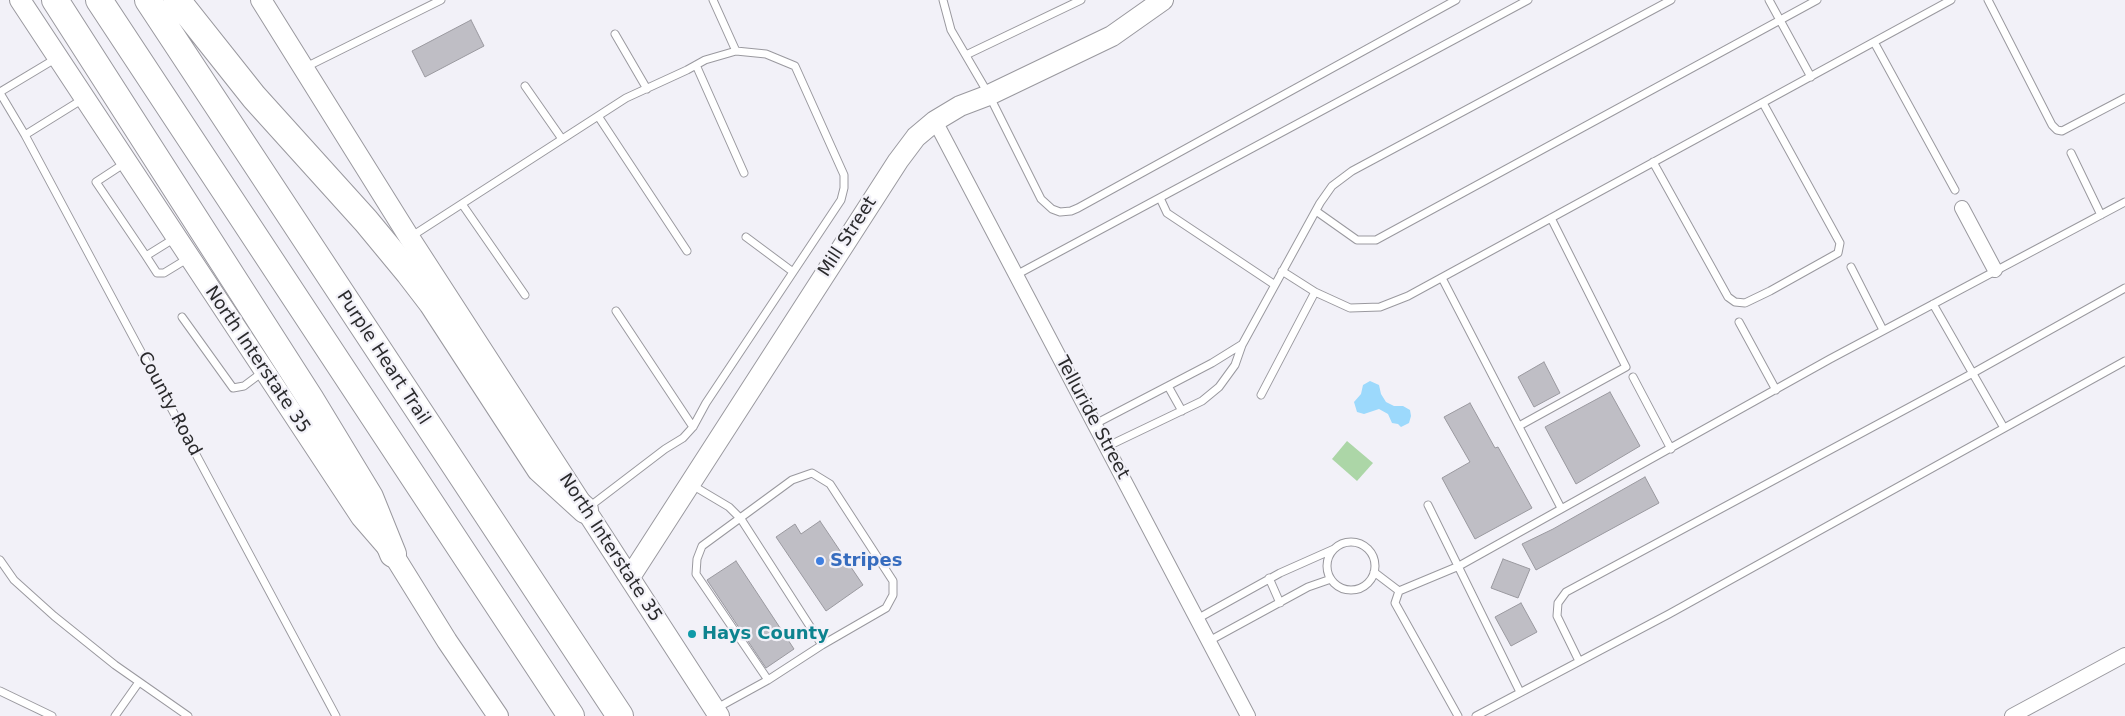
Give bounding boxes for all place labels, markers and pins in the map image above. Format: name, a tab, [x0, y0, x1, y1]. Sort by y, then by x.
place label: Stripes	[830, 550, 902, 572]
marker: Stripes	[814, 555, 826, 567]
place label: Hays County	[702, 623, 829, 645]
marker: Hays County	[686, 628, 698, 640]

